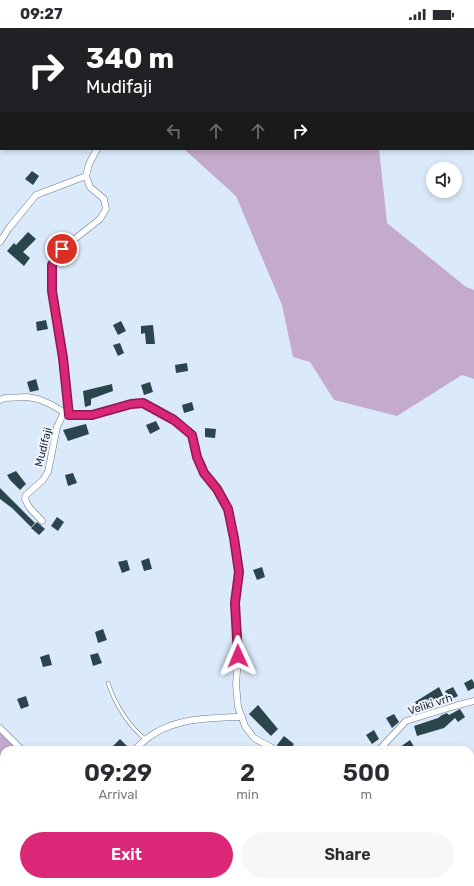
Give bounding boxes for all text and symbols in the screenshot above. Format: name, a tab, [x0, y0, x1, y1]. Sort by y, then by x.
text: 09:27	[20, 5, 63, 23]
text: 340 m	[86, 42, 174, 75]
icon: right	[20, 44, 72, 96]
text: Mudifaji	[86, 76, 152, 98]
icon: left	[163, 120, 185, 142]
icon: ahead	[205, 120, 227, 142]
icon: ahead	[247, 120, 269, 142]
icon: right	[289, 120, 311, 142]
map controls	[426, 162, 462, 198]
button: sound	[426, 162, 462, 198]
pin	[45, 232, 79, 266]
icon: arrive	[51, 238, 73, 260]
street label: Mudifaji	[32, 426, 55, 468]
position arrow	[217, 635, 259, 677]
street label: Veliki vrh	[406, 691, 454, 718]
text: 09:29	[84, 759, 152, 787]
text: 2	[240, 759, 255, 787]
text: 500	[343, 759, 390, 787]
text: Arrival	[99, 787, 138, 802]
text: min	[236, 787, 259, 802]
text: m	[361, 787, 372, 802]
button: Exit	[20, 832, 233, 878]
button: Share	[241, 832, 454, 878]

